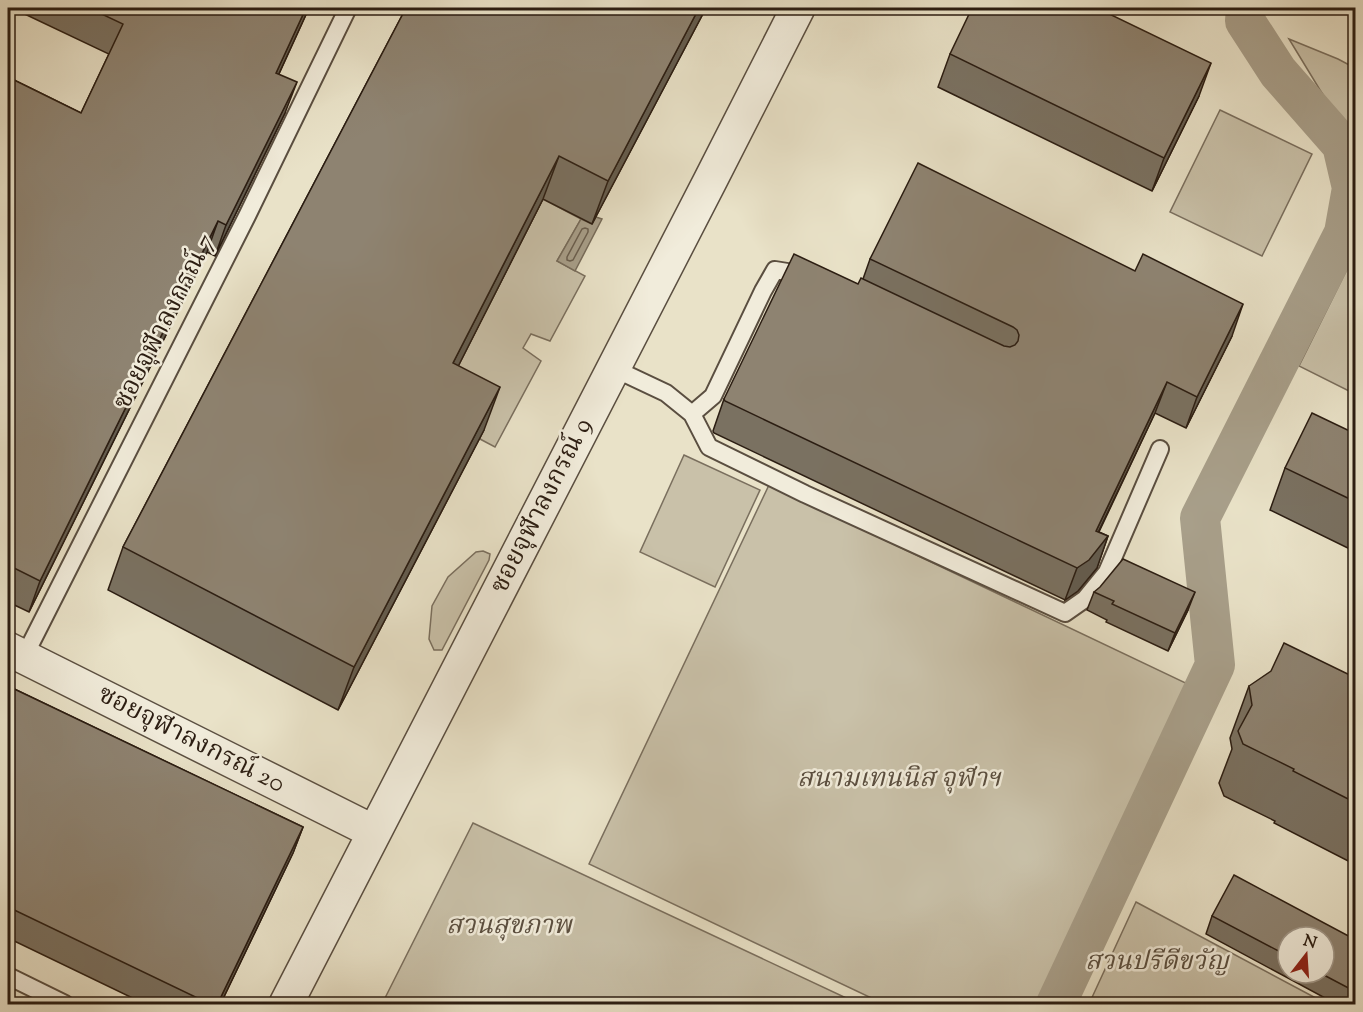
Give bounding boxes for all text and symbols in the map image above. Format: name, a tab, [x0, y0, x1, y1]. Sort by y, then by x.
street label: ซอยจุฬาลงกรณ์ 7	[105, 228, 225, 416]
street label: ซอยจุฬาลงกรณ์ 9	[482, 412, 602, 600]
street label: ซอยจุฬาลงกรณ์ 20	[91, 677, 291, 803]
park label: สนามเทนนิส จุฬาฯ	[797, 761, 1002, 798]
park label: สวนสุขภาพ	[446, 908, 573, 945]
north arrow	[1276, 925, 1336, 985]
text: N	[1300, 930, 1319, 956]
park label: สวนปรีดีขวัญ	[1085, 944, 1230, 981]

